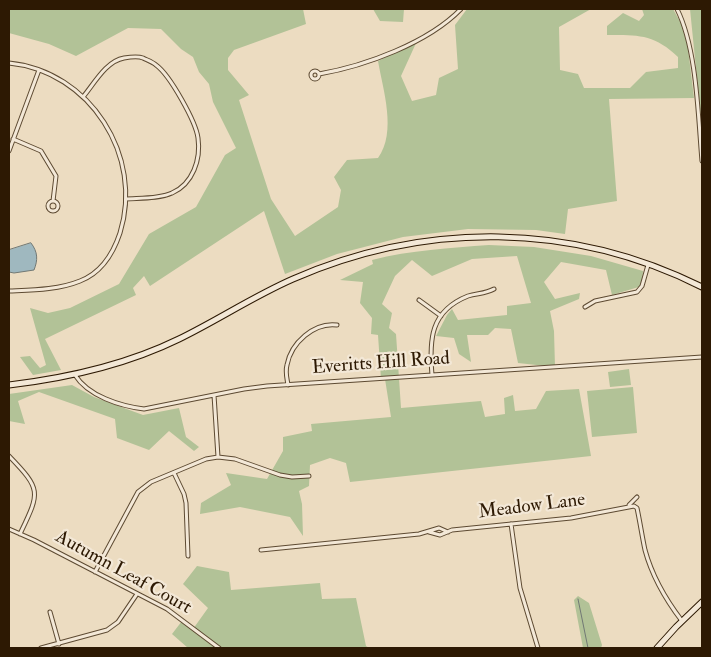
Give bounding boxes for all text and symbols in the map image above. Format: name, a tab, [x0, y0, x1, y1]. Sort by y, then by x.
street label: Everitts Hill Road	[311, 348, 451, 380]
street label: Meadow Lane	[477, 489, 587, 525]
street label: Autumn Leaf Court	[51, 526, 195, 620]

